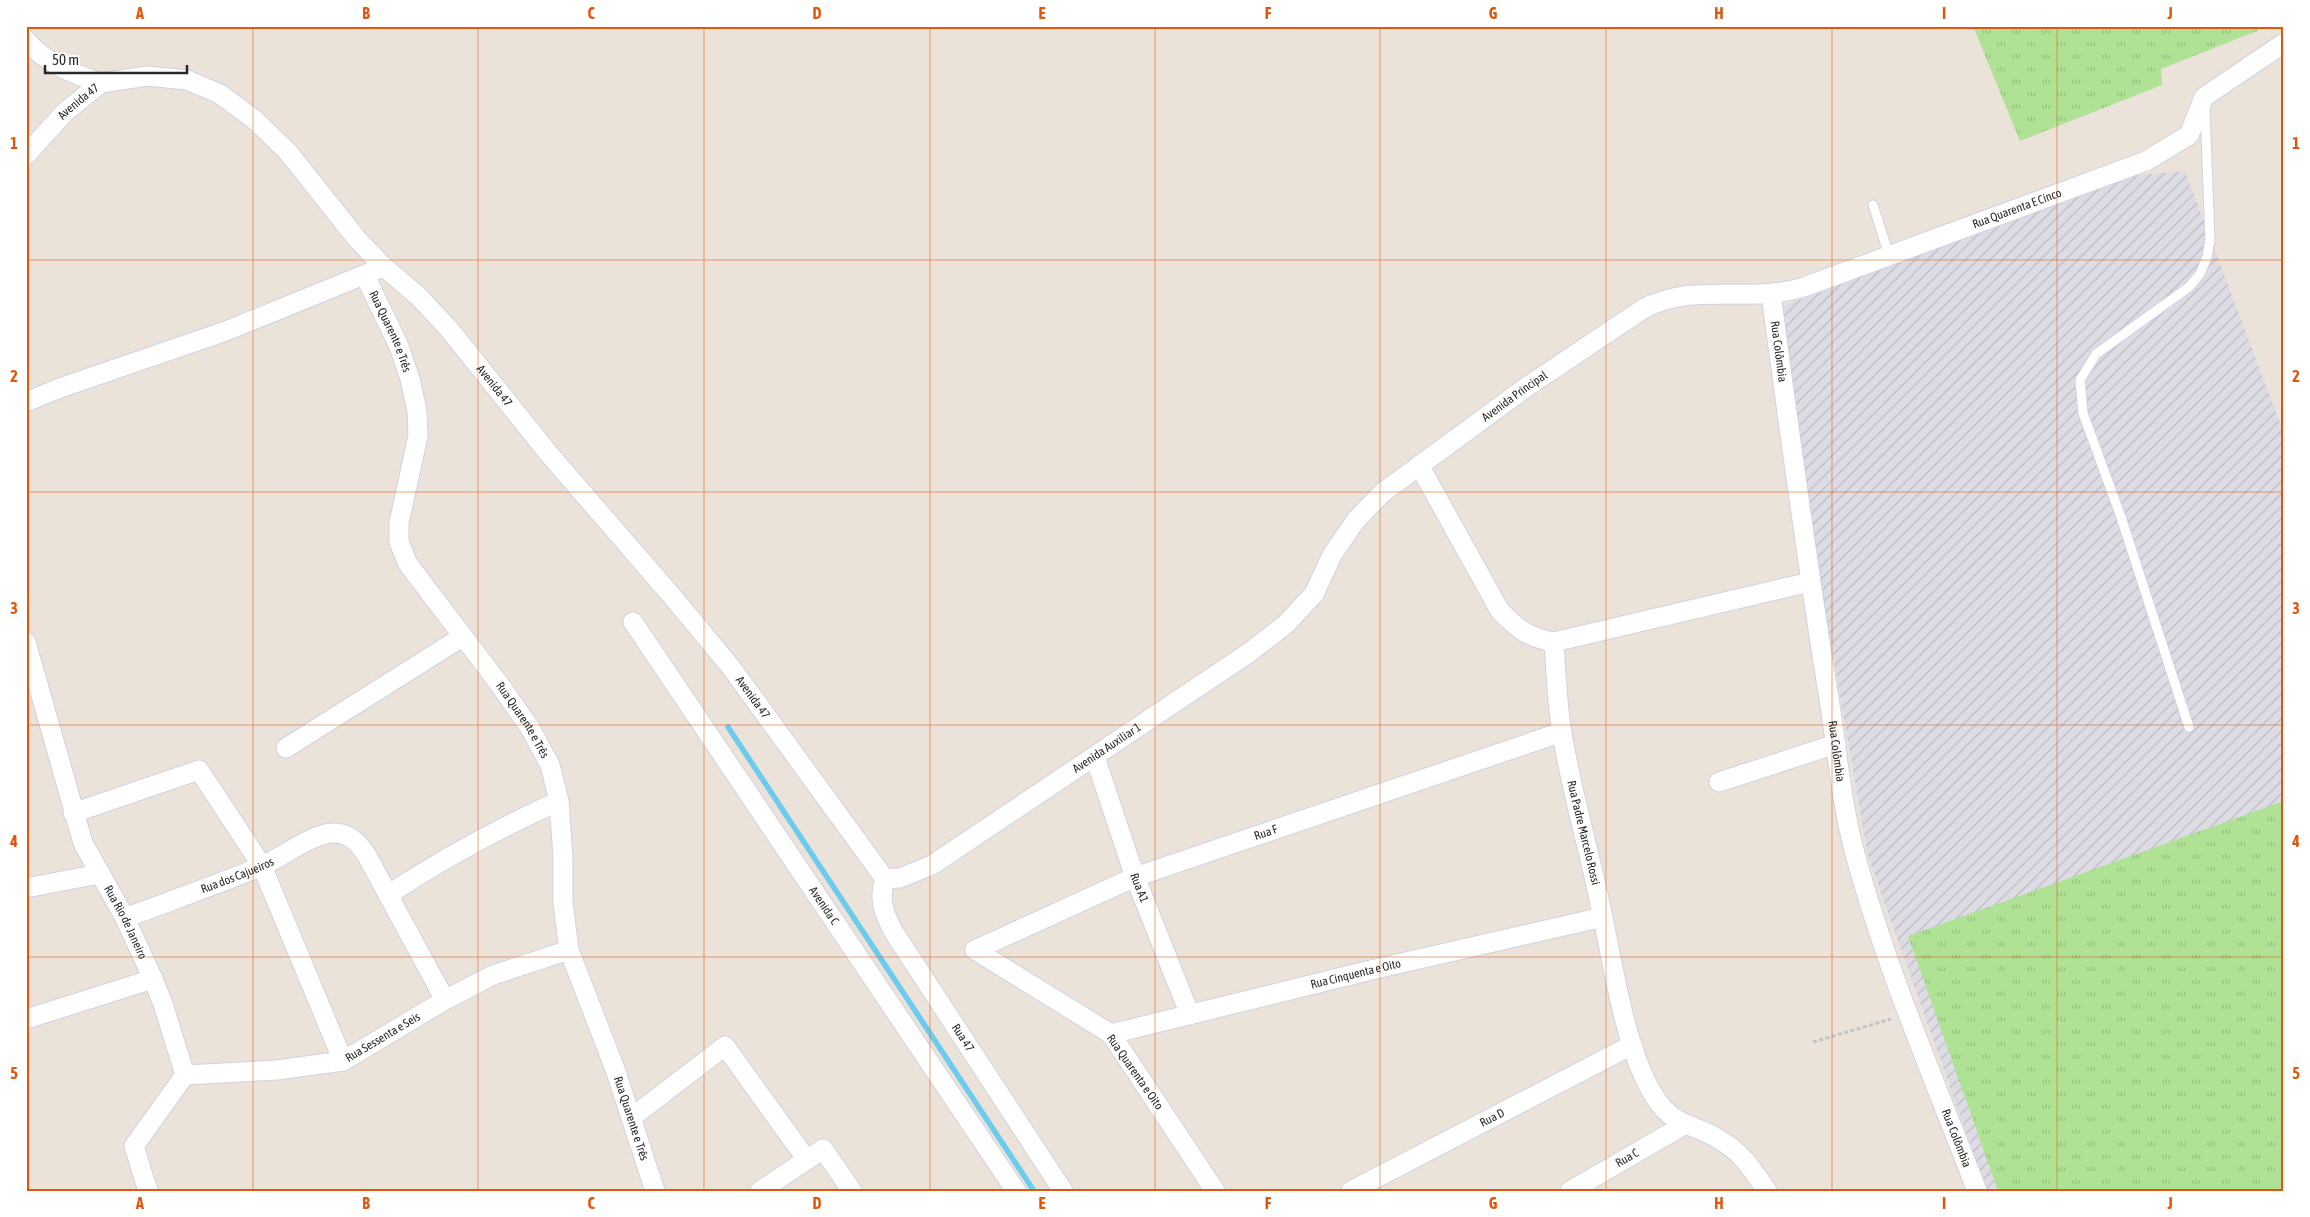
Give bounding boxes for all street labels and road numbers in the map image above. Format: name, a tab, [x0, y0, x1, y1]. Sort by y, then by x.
street label: Avenida 47	[55, 80, 102, 122]
street label: Rua Quarenta E Cinco	[1970, 186, 2064, 231]
street label: Rua Quarente e Três	[366, 288, 414, 374]
street label: Rua Colômbia	[1768, 320, 1790, 383]
street label: Avenida 47	[474, 362, 515, 410]
street label: Avenida Principal	[1479, 368, 1551, 424]
street label: Avenida 47	[733, 673, 773, 722]
street label: Rua Quarente e Três	[493, 679, 552, 761]
street label: Avenida Auxiliar 1	[1070, 720, 1144, 776]
street label: Rua Colômbia	[1825, 720, 1848, 783]
street label: Rua Padre Marcelo Rossi	[1564, 779, 1603, 886]
street label: Rua F	[1252, 822, 1280, 843]
street label: Rua dos Cajueiros	[199, 855, 276, 896]
street label: Rua A1	[1127, 871, 1152, 905]
street label: Rua Rio de Janeiro	[101, 883, 150, 962]
street label: Avenida C	[806, 884, 842, 928]
street label: Rua Cinquenta e Oito	[1309, 956, 1403, 992]
street label: Rua Sessenta e Seis	[343, 1010, 423, 1065]
street label: Rua 47	[949, 1021, 977, 1055]
street label: Rua Quarenta e Oito	[1104, 1032, 1166, 1113]
street label: Rua Quarente e Três	[611, 1075, 652, 1162]
street label: Rua D	[1477, 1105, 1507, 1130]
street label: Rua Colômbia	[1939, 1107, 1974, 1169]
street label: Rua C	[1613, 1145, 1642, 1170]

